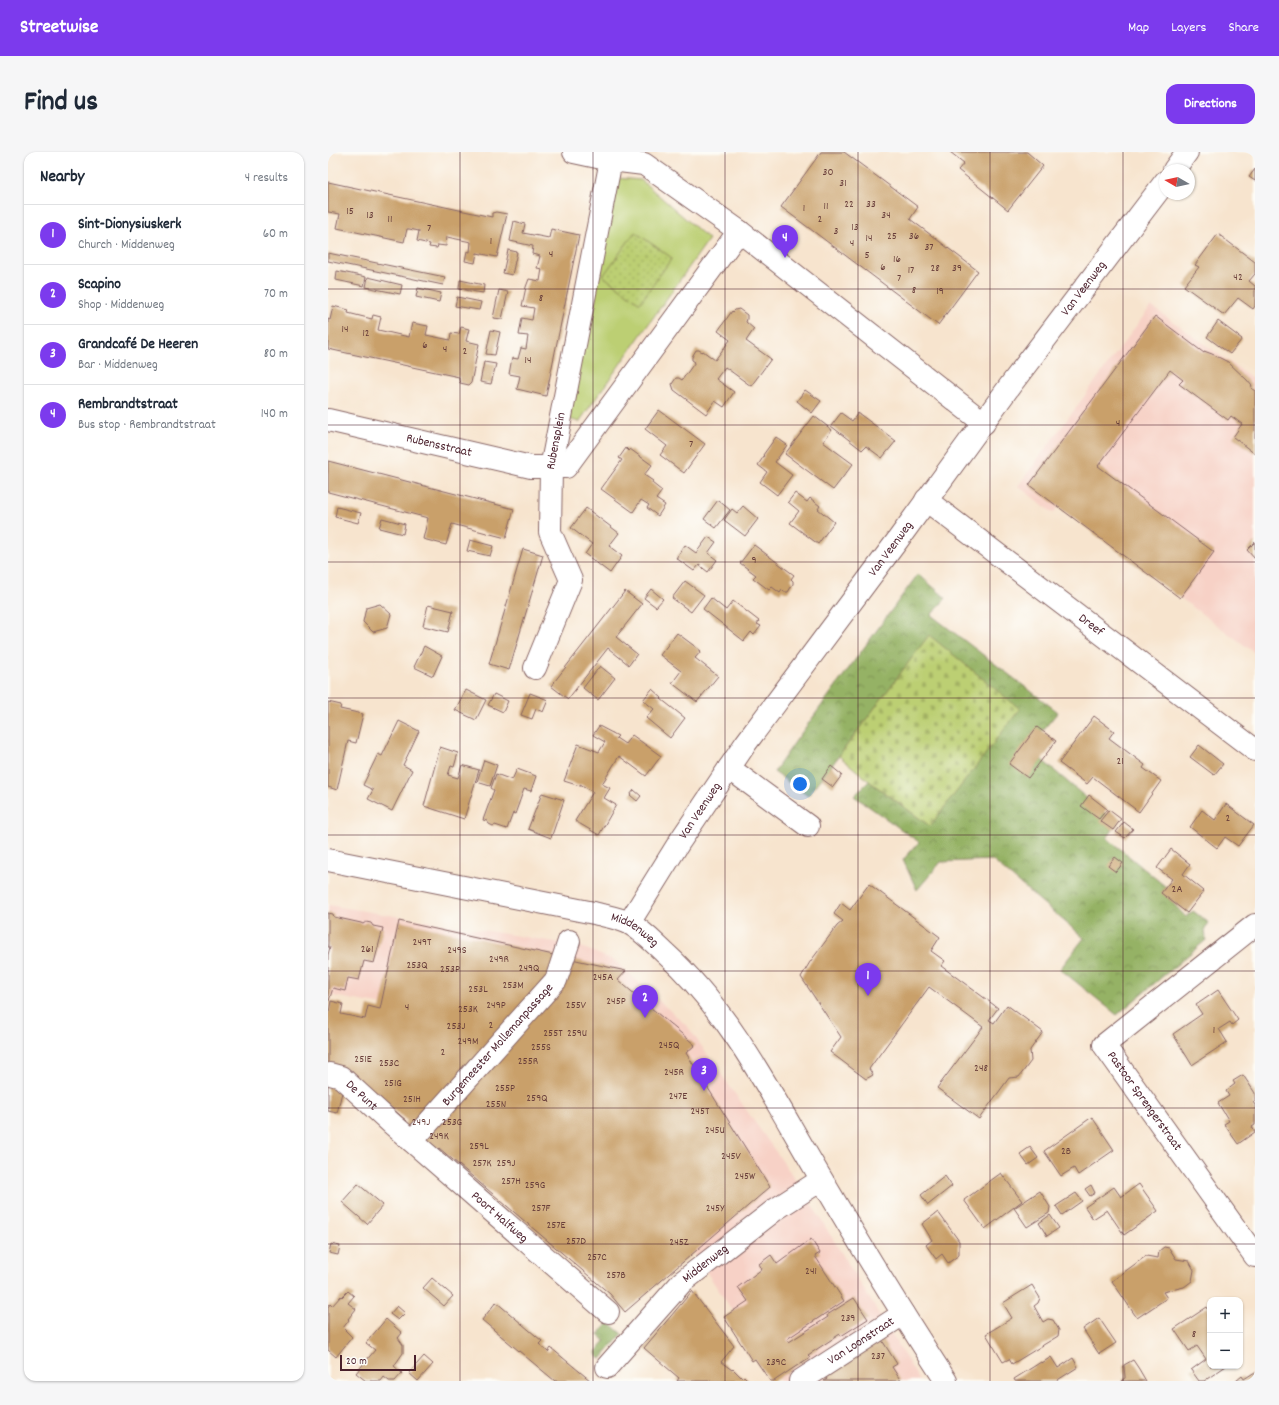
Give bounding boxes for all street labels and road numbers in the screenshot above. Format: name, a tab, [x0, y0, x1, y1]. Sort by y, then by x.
street label: Van Veenweg	[1057, 257, 1111, 320]
street label: Rubensplein	[541, 411, 571, 471]
street label: Rubensstraat	[404, 429, 474, 463]
street label: Van Veenweg	[864, 517, 918, 581]
street label: Dreef	[1074, 609, 1108, 641]
street label: Van Veenweg	[674, 778, 727, 843]
street label: Middenweg	[609, 908, 663, 952]
street label: Burgemeester Mollemanpassage	[438, 979, 558, 1111]
street label: Pastoor Sprengerstraat	[1102, 1048, 1187, 1155]
street label: De Punt	[341, 1076, 382, 1116]
street label: Poort Halfweg	[467, 1187, 532, 1248]
street label: Middenweg	[678, 1240, 733, 1288]
street label: Van Loonstraat	[824, 1312, 899, 1370]

